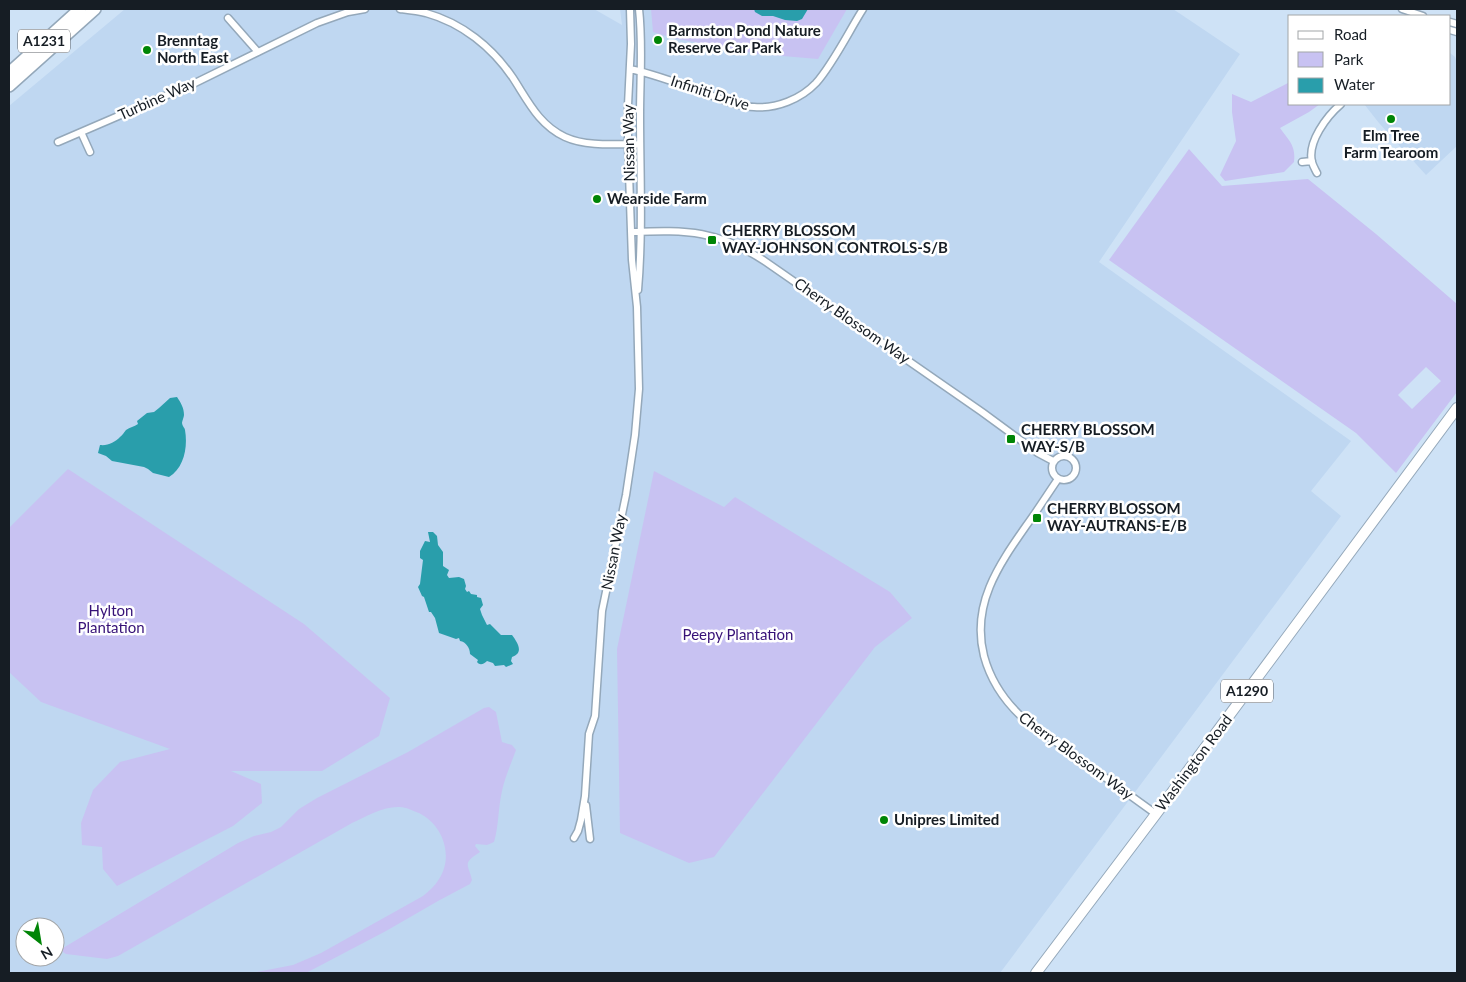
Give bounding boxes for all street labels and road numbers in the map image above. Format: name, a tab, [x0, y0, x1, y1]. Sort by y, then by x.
road number: A1231	[18, 29, 70, 52]
street label: Infiniti Drive	[669, 71, 752, 113]
street label: Turbine Way	[115, 73, 198, 123]
street label: Nissan Way	[618, 104, 638, 182]
street label: Cherry Blossom Way	[791, 273, 914, 367]
street label: Nissan Way	[597, 512, 629, 591]
road number: A1290	[1221, 679, 1273, 702]
street label: Cherry Blossom Way	[1016, 708, 1138, 803]
street label: Washington Road	[1151, 711, 1235, 814]

